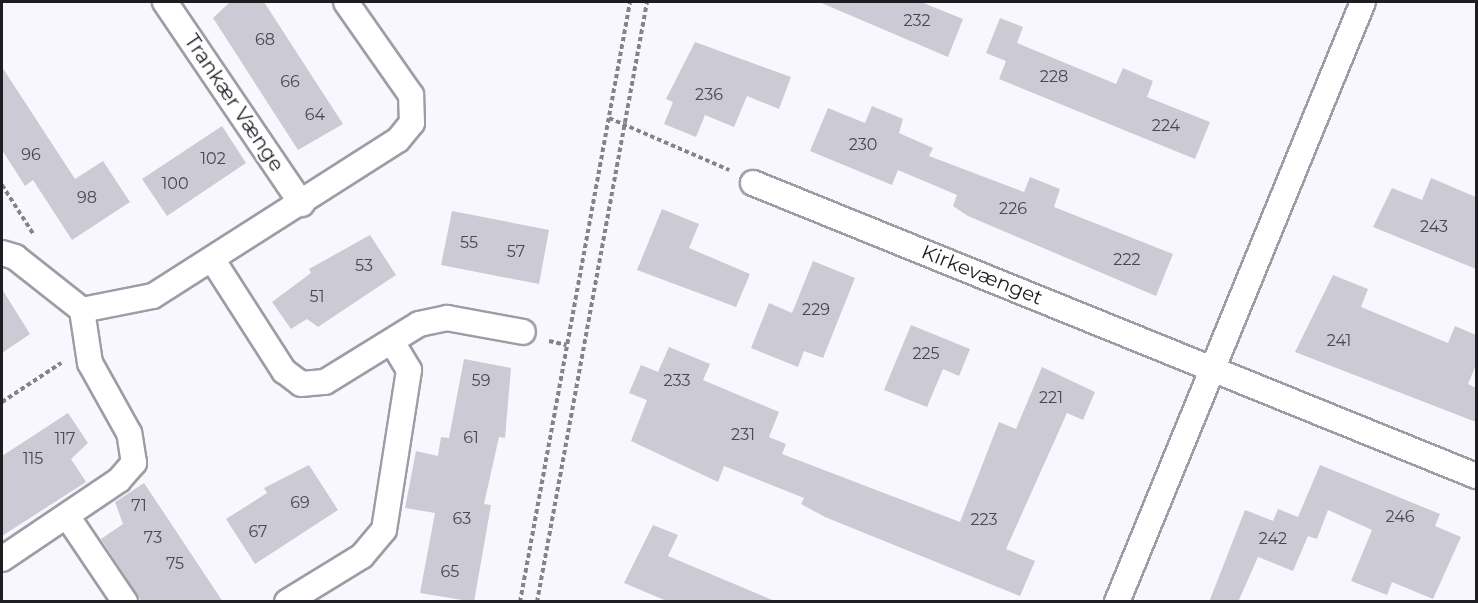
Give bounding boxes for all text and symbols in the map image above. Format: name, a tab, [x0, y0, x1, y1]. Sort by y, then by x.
house number: 232	[903, 11, 931, 31]
street label: Trankær Vænge	[179, 30, 289, 176]
house number: 68	[255, 30, 275, 50]
house number: 228	[1040, 67, 1068, 87]
house number: 66	[280, 72, 300, 92]
house number: 236	[695, 85, 723, 105]
house number: 64	[305, 105, 325, 125]
house number: 224	[1152, 116, 1180, 136]
house number: 230	[849, 135, 877, 155]
house number: 96	[21, 145, 41, 165]
house number: 102	[200, 149, 226, 169]
house number: 100	[162, 174, 188, 194]
house number: 98	[77, 188, 97, 208]
house number: 226	[999, 199, 1027, 219]
house number: 243	[1420, 217, 1448, 237]
house number: 55	[460, 233, 478, 253]
street label: Kirkevænget	[918, 240, 1046, 310]
house number: 57	[507, 242, 525, 262]
house number: 222	[1113, 250, 1141, 270]
house number: 53	[355, 256, 373, 276]
house number: 51	[310, 287, 324, 307]
house number: 229	[802, 300, 830, 320]
house number: 241	[1327, 331, 1351, 351]
house number: 225	[912, 344, 940, 364]
house number: 59	[472, 371, 490, 391]
house number: 233	[663, 371, 691, 391]
house number: 221	[1039, 388, 1063, 408]
house number: 231	[731, 425, 755, 445]
house number: 61	[463, 428, 479, 448]
house number: 117	[55, 429, 75, 449]
house number: 115	[23, 449, 43, 469]
house number: 69	[290, 493, 310, 513]
house number: 71	[131, 496, 147, 516]
house number: 246	[1385, 507, 1415, 527]
house number: 63	[453, 509, 471, 529]
house number: 223	[970, 510, 998, 530]
house number: 67	[248, 522, 268, 542]
house number: 73	[144, 528, 162, 548]
house number: 242	[1259, 529, 1287, 549]
house number: 75	[166, 554, 184, 574]
house number: 65	[441, 562, 459, 582]

